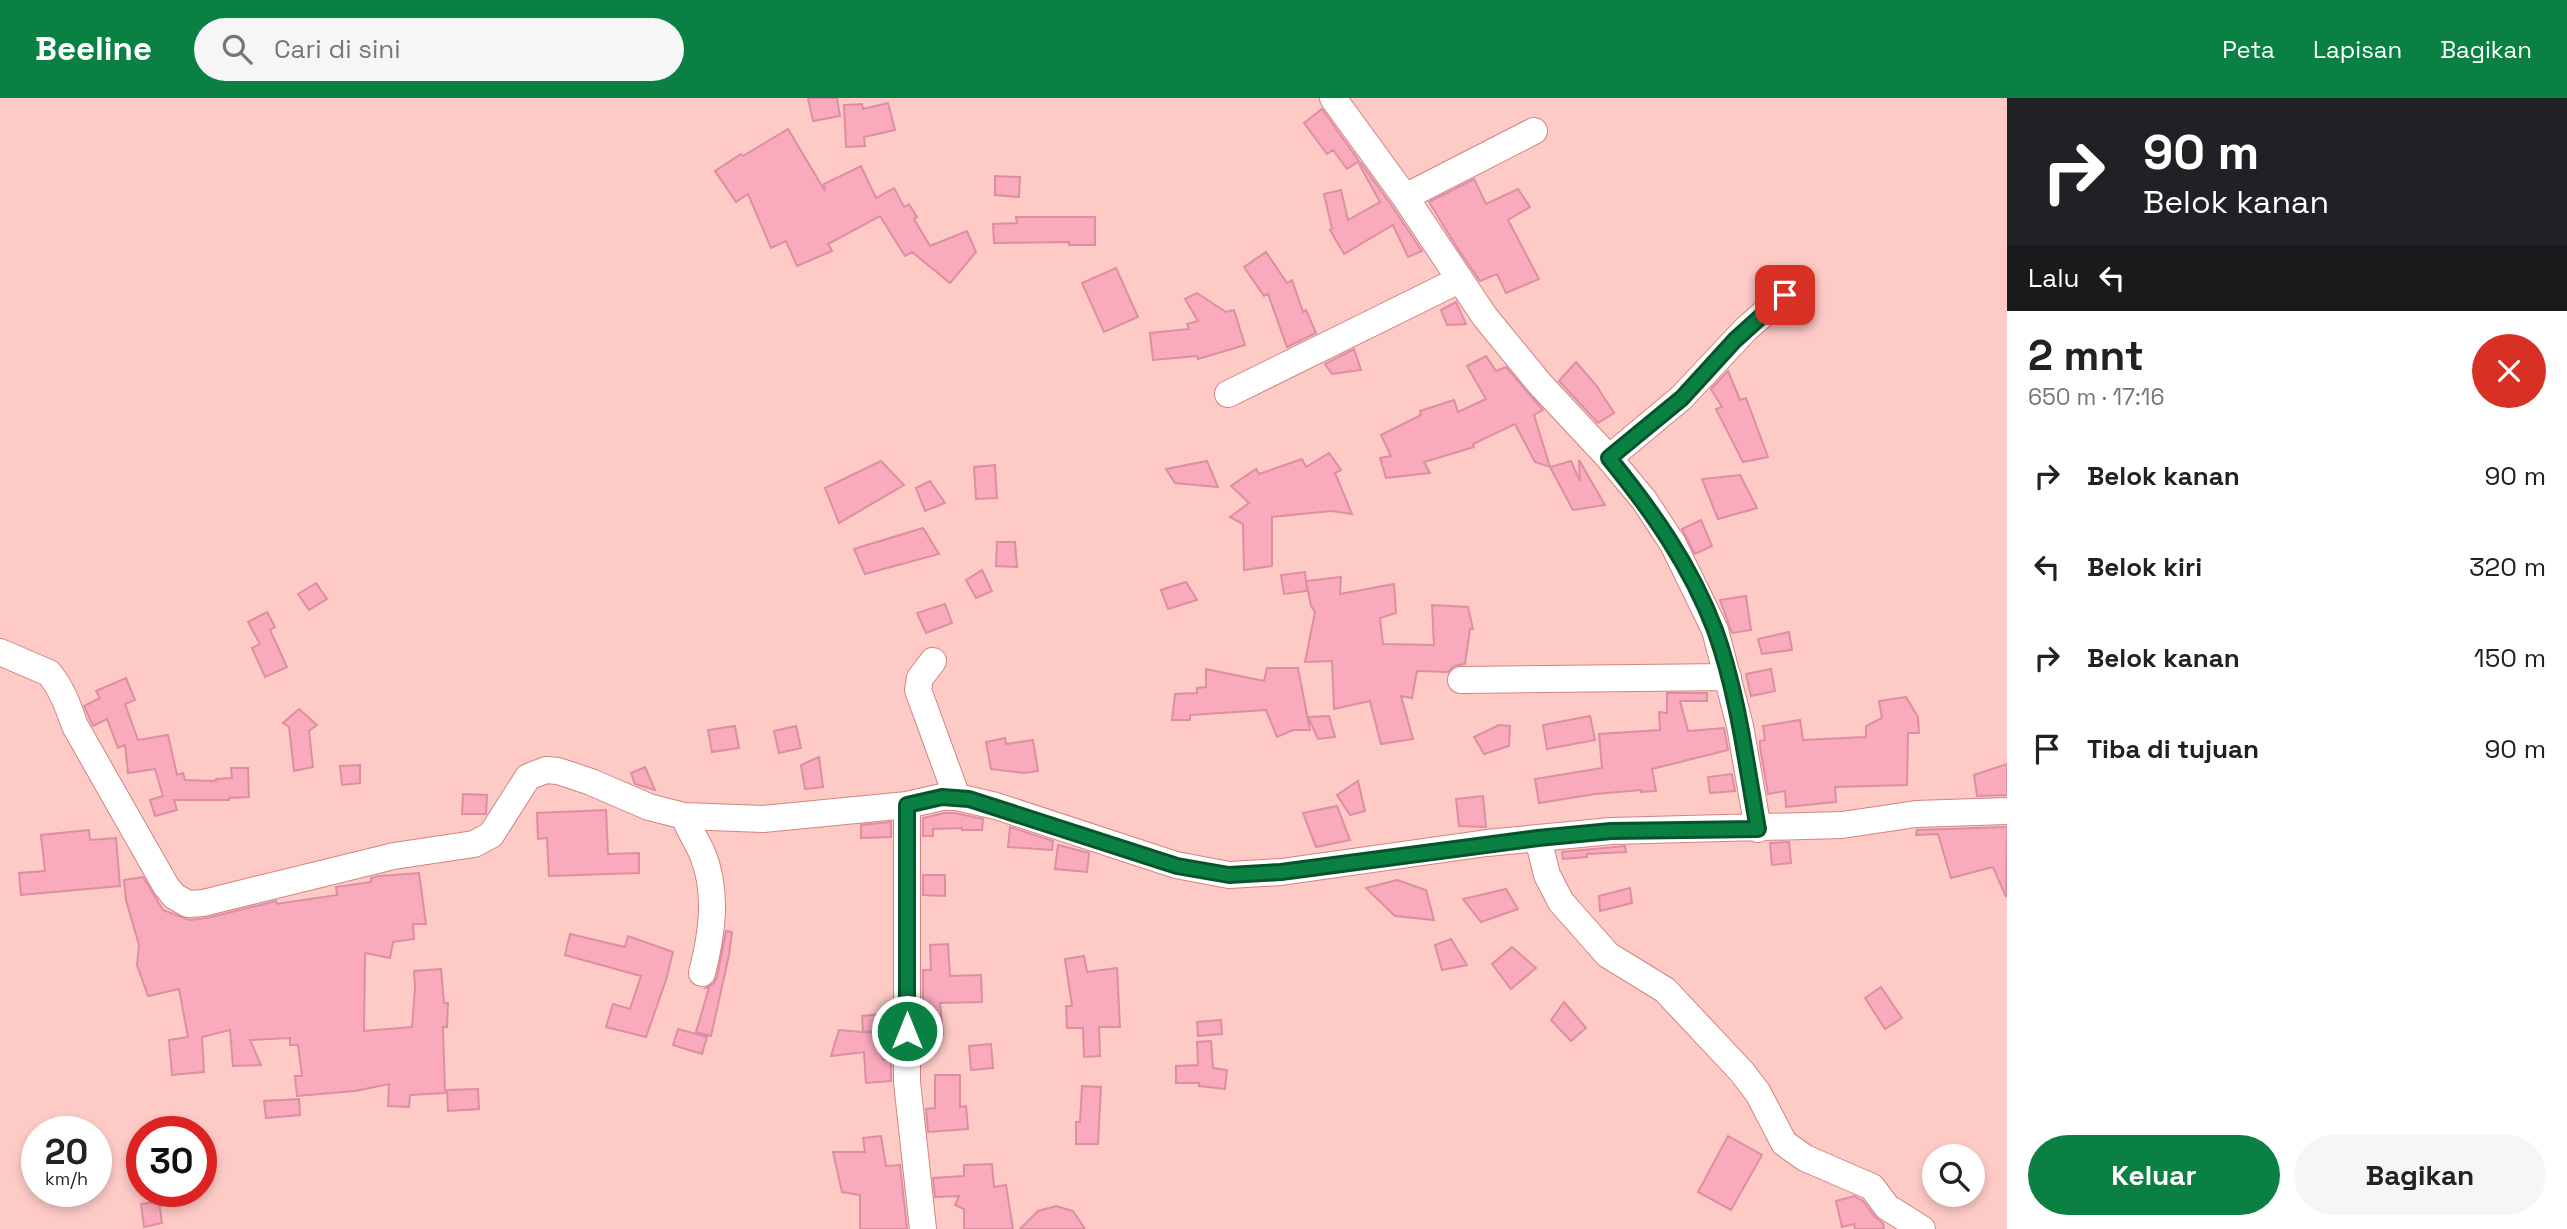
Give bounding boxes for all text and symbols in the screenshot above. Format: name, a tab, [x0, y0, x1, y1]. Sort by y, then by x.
search box	[194, 18, 684, 81]
text: Beeline	[35, 28, 152, 70]
icon: search	[218, 30, 256, 68]
text: Cari di sini	[274, 32, 401, 66]
text: Peta	[2222, 34, 2275, 65]
text: Lapisan	[2313, 34, 2402, 65]
text: Bagikan	[2440, 34, 2532, 65]
text: 90 m	[2143, 121, 2259, 183]
icon: right	[2028, 126, 2119, 217]
text: Belok kanan	[2143, 182, 2329, 222]
icon: left	[2093, 259, 2131, 297]
text: Lalu	[2028, 261, 2079, 295]
pin	[1755, 265, 1815, 325]
icon: arrive	[1766, 276, 1804, 314]
text: 2 mnt	[2028, 329, 2144, 382]
button: close	[2472, 334, 2546, 408]
text: 650 m · 17:16	[2028, 382, 2165, 412]
icon: right	[2028, 457, 2066, 495]
text: Belok kanan	[2087, 459, 2240, 493]
text: 90 m	[2484, 459, 2546, 493]
icon: left	[2028, 548, 2066, 586]
text: Belok kiri	[2087, 550, 2202, 584]
text: 320 m	[2469, 550, 2546, 584]
icon: right	[2028, 639, 2066, 677]
text: Belok kanan	[2087, 641, 2240, 675]
text: 150 m	[2474, 641, 2546, 675]
icon: arrive	[2028, 730, 2066, 768]
text: Tiba di tujuan	[2087, 732, 2259, 766]
text: 90 m	[2484, 732, 2546, 766]
position arrow	[870, 994, 944, 1068]
speed limit sign: 30	[126, 1116, 217, 1207]
text: 20	[45, 1130, 88, 1174]
button: Keluar	[2028, 1135, 2280, 1215]
button: Bagikan	[2294, 1135, 2546, 1215]
map controls	[1922, 1144, 1985, 1207]
button: search	[1922, 1144, 1985, 1207]
text: km/h	[45, 1167, 88, 1190]

